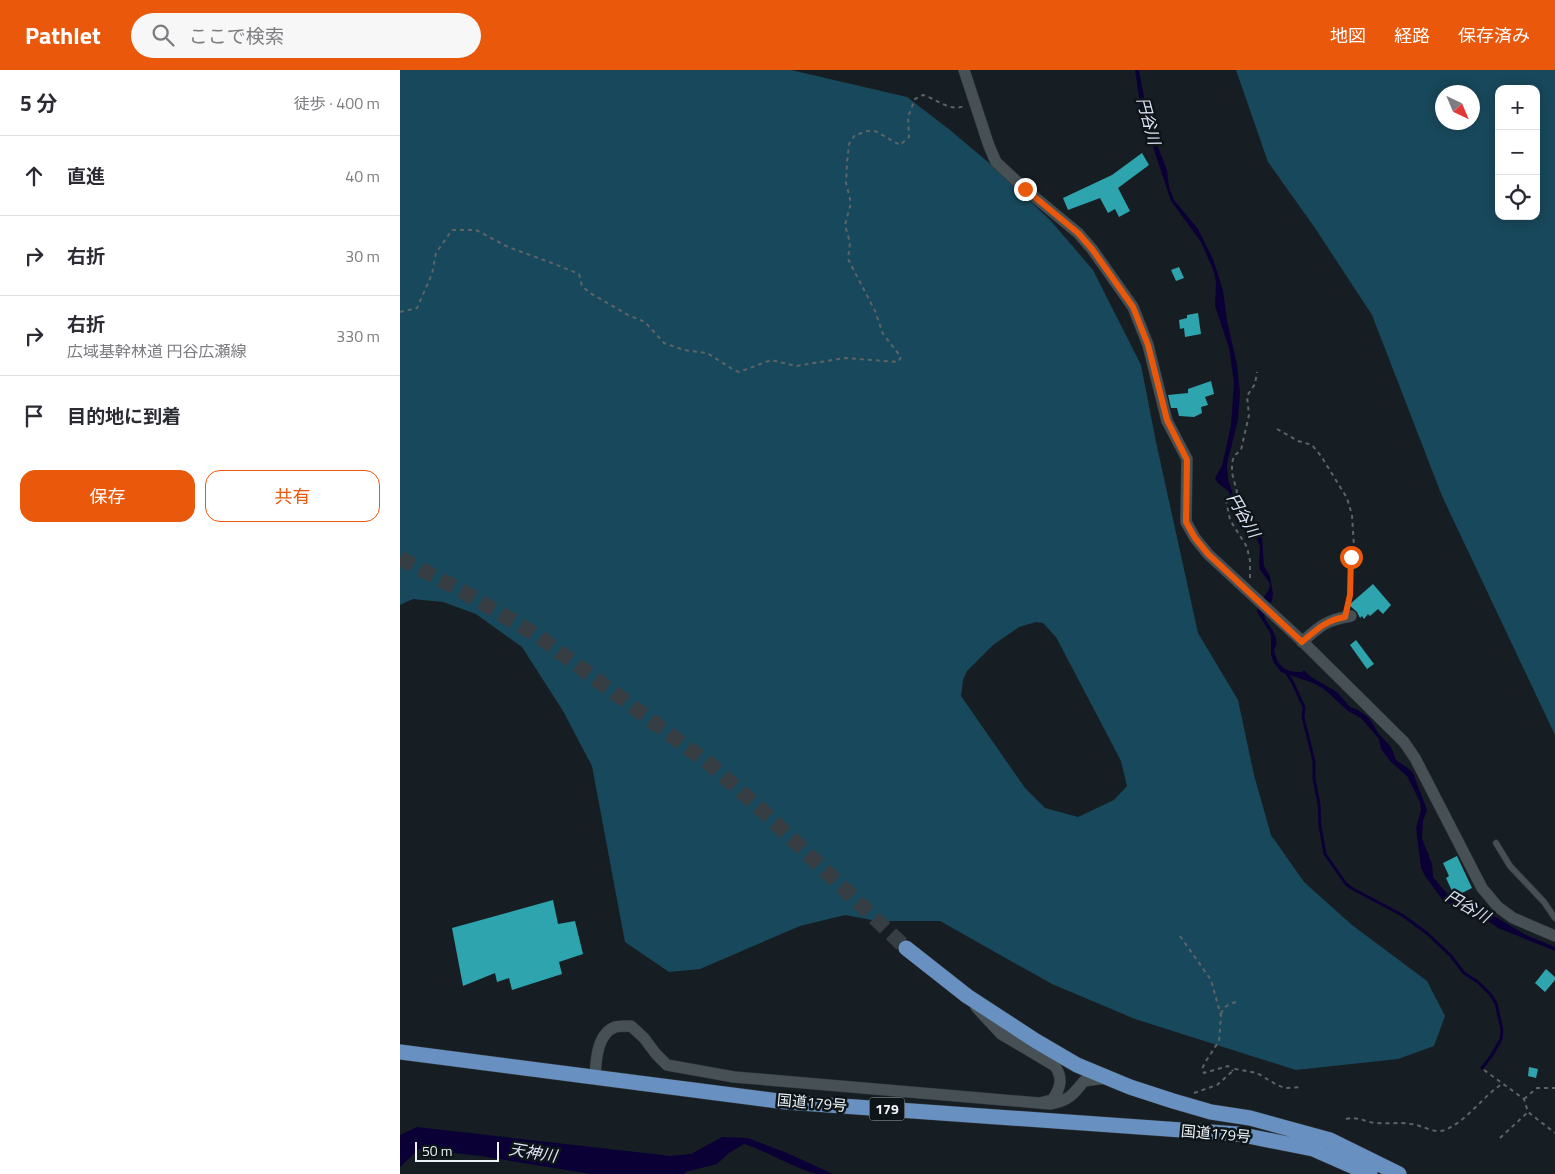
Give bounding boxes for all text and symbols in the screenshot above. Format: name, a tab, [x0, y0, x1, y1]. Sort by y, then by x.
search box	[131, 13, 481, 58]
text: Pathlet	[25, 17, 101, 53]
icon: search	[149, 21, 177, 49]
text: ここで検索	[189, 21, 284, 50]
text: 地図	[1330, 22, 1366, 49]
text: 経路	[1394, 22, 1430, 49]
text: 保存済み	[1458, 22, 1530, 49]
north arrow	[1435, 85, 1480, 130]
map controls	[1495, 85, 1540, 220]
button: +	[1495, 85, 1540, 130]
text: 5 分	[20, 87, 57, 119]
text: 徒歩 · 400 m	[294, 91, 380, 115]
water label: 円谷川	[1131, 95, 1167, 149]
button: −	[1495, 130, 1540, 175]
text: 直進	[67, 161, 105, 190]
icon: ahead	[20, 162, 48, 190]
text: 40 m	[345, 164, 380, 188]
button: locate	[1495, 175, 1540, 220]
route end	[1014, 178, 1037, 201]
text: 右折	[67, 241, 105, 270]
icon: right	[20, 242, 48, 270]
text: 30 m	[345, 244, 380, 268]
text: 右折	[67, 309, 105, 338]
icon: right	[20, 322, 48, 350]
text: 330 m	[336, 324, 380, 348]
text: 広域基幹林道 円谷広瀬線	[67, 339, 247, 363]
text: 目的地に到着	[67, 401, 181, 430]
icon: arrive	[20, 402, 48, 430]
button: 保存	[20, 470, 195, 522]
button: 共有	[205, 470, 380, 522]
water label: 円谷川	[1222, 488, 1267, 544]
route start	[1340, 546, 1363, 569]
water label: 円谷川	[1441, 884, 1497, 929]
street label: 国道179号	[776, 1088, 848, 1117]
road number: 179	[870, 1098, 904, 1120]
street label: 国道179号	[1180, 1119, 1252, 1148]
water label: 天神川	[507, 1136, 561, 1168]
scale bar	[415, 1139, 499, 1162]
text: 50 m	[422, 1140, 452, 1161]

